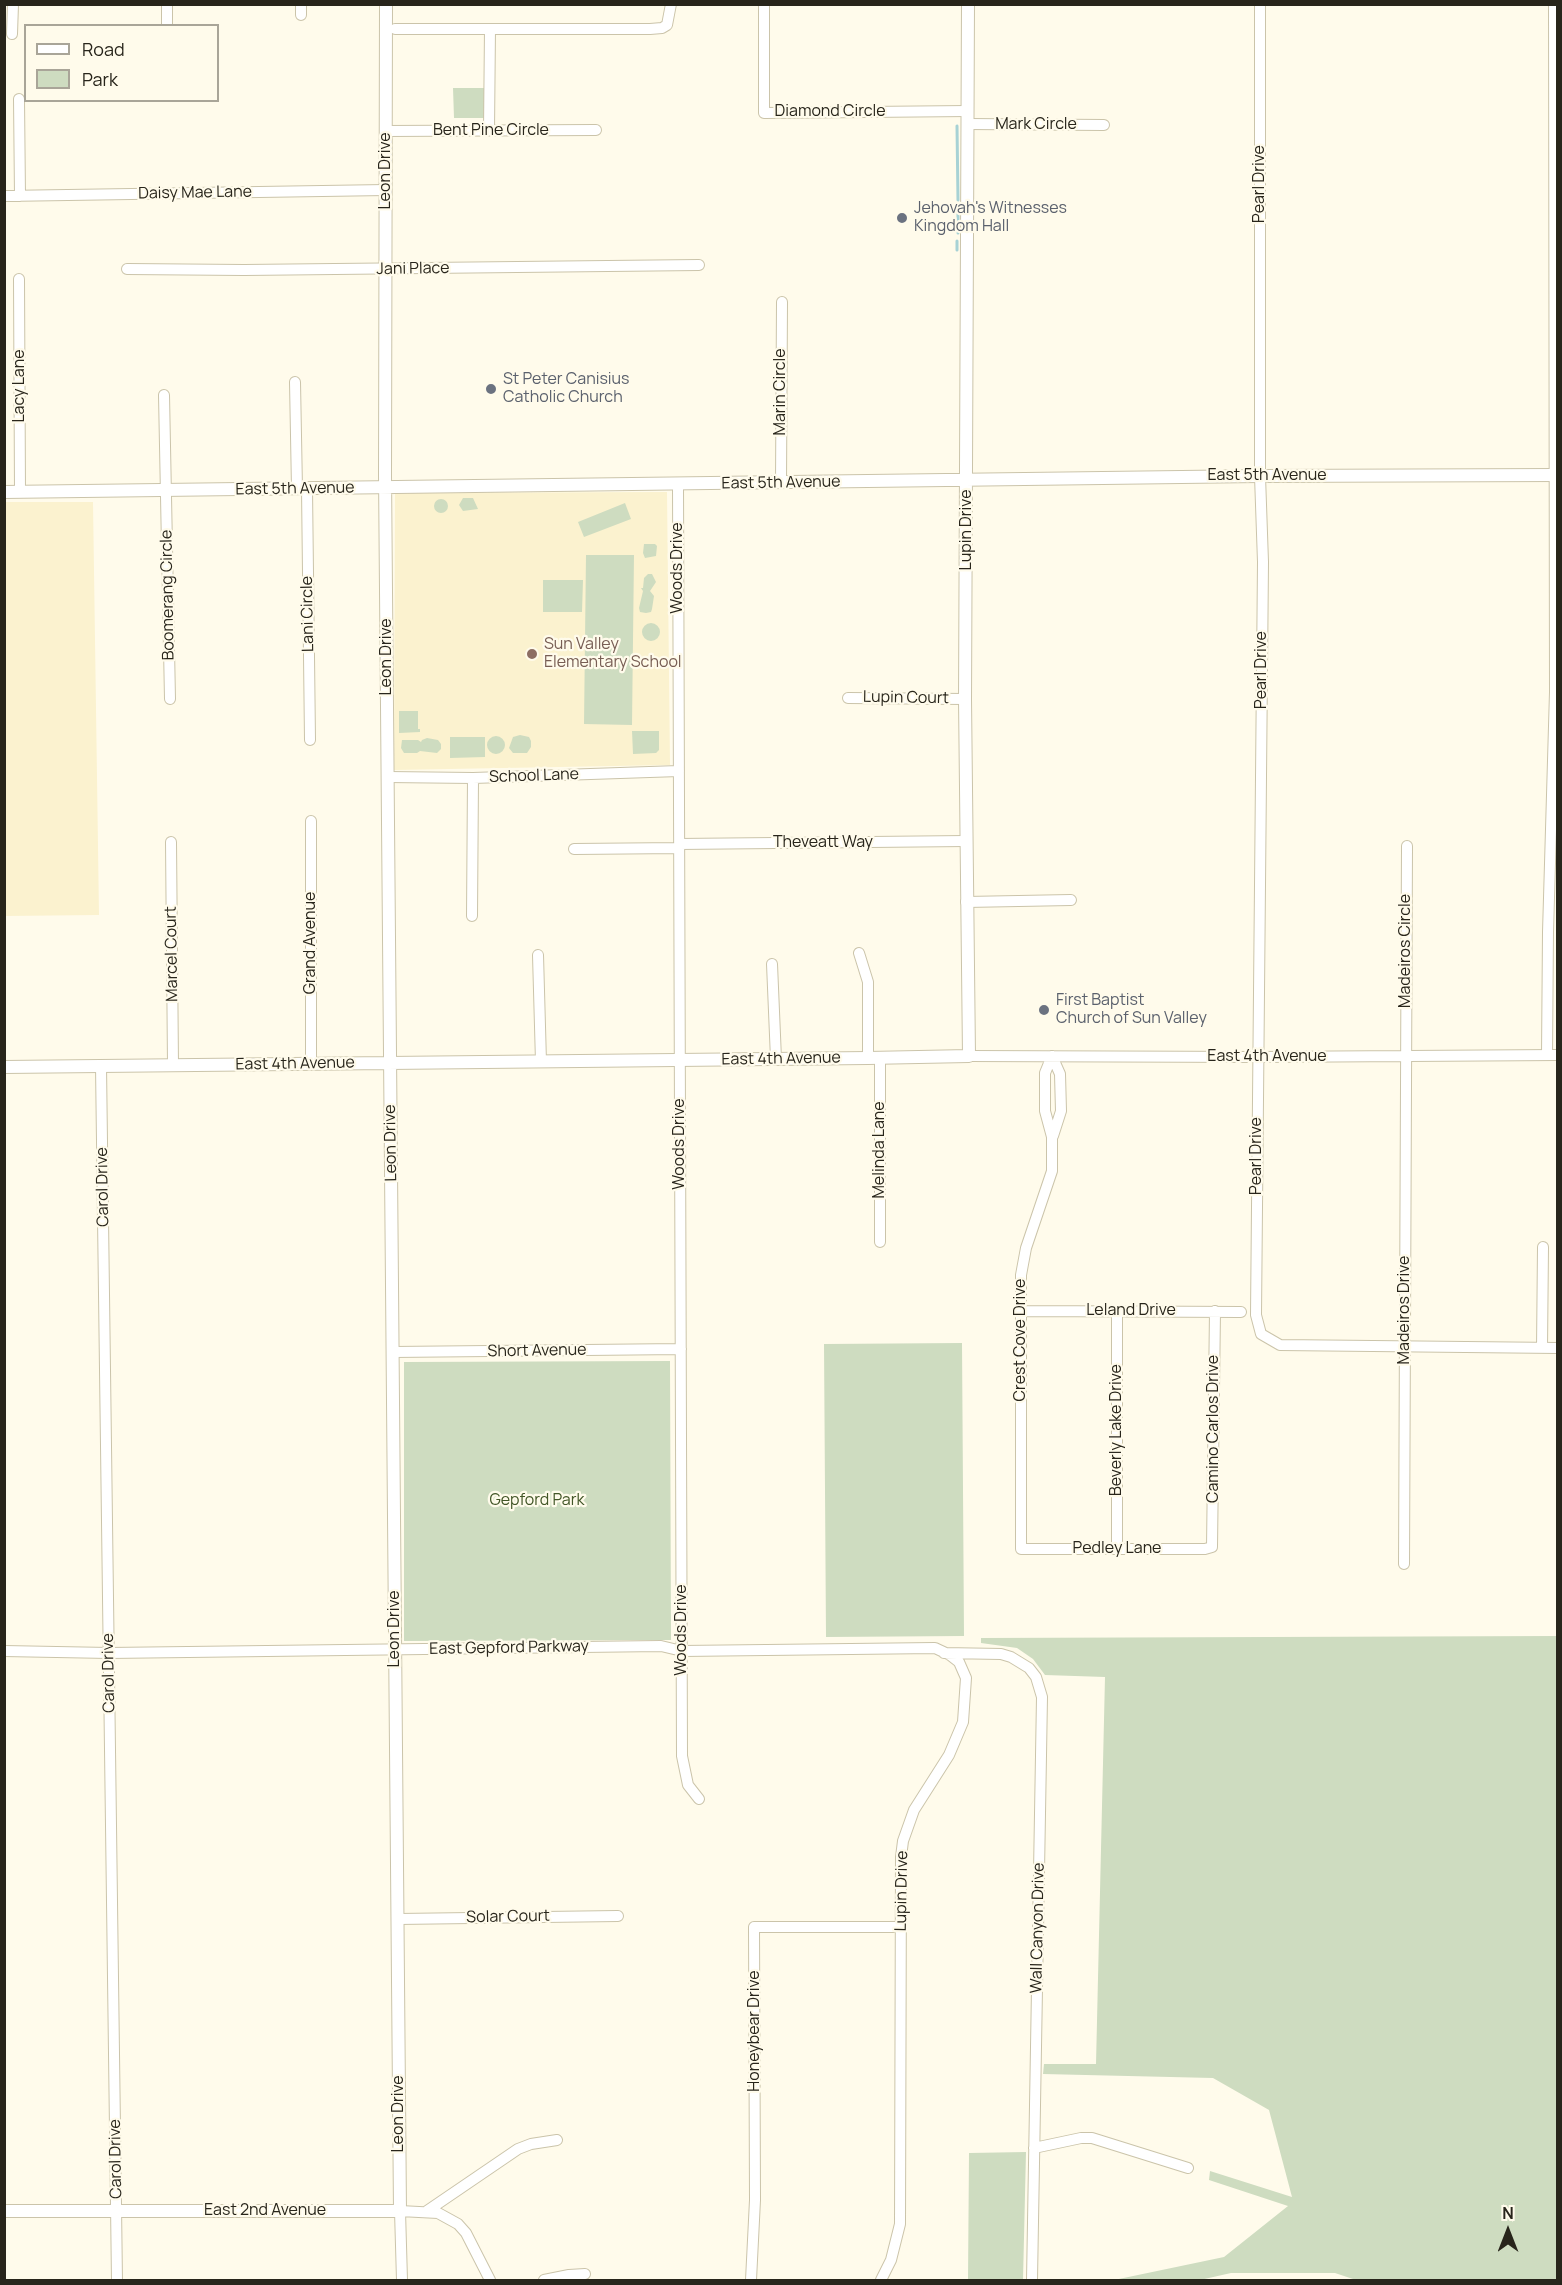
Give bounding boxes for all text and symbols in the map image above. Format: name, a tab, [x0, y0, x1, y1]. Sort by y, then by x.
legend	[24, 24, 219, 102]
text: Road	[82, 37, 125, 61]
text: Park	[82, 67, 118, 91]
street label: Diamond Circle	[775, 102, 885, 122]
street label: Mark Circle	[995, 115, 1077, 135]
street label: Bent Pine Circle	[433, 121, 549, 141]
street label: Leon Drive	[376, 132, 396, 210]
street label: Pearl Drive	[1250, 145, 1270, 223]
street label: Daisy Mae Lane	[138, 182, 252, 204]
place label: Jehovah's Witnesses Kingdom Hall	[914, 199, 1067, 237]
marker: Jehovah's Witnesses Kingdom Hall	[895, 211, 909, 225]
street label: Jani Place	[376, 259, 450, 279]
street label: Marin Circle	[771, 348, 791, 436]
street label: Lacy Lane	[10, 349, 30, 423]
place label: St Peter Canisius Catholic Church	[503, 370, 629, 408]
marker: St Peter Canisius Catholic Church	[484, 382, 498, 396]
street label: East 5th Avenue	[1207, 466, 1327, 486]
street label: East 5th Avenue	[721, 472, 841, 494]
street label: East 5th Avenue	[235, 478, 355, 500]
street label: Lupin Drive	[957, 490, 977, 570]
street label: Woods Drive	[668, 522, 688, 614]
street label: Boomerang Circle	[157, 530, 179, 660]
street label: Lani Circle	[298, 576, 318, 652]
street label: Leon Drive	[377, 618, 397, 696]
street label: Pearl Drive	[1252, 631, 1272, 709]
place label: Sun Valley Elementary School	[544, 635, 682, 673]
marker: Sun Valley Elementary School	[525, 647, 539, 661]
street label: Lupin Court	[863, 688, 949, 708]
street label: School Lane	[489, 765, 579, 787]
street label: Theveatt Way	[773, 833, 873, 853]
street label: Grand Avenue	[301, 892, 321, 994]
street label: Madeiros Circle	[1396, 894, 1416, 1008]
street label: Marcel Court	[162, 906, 182, 1002]
place label: First Baptist Church of Sun Valley	[1056, 991, 1207, 1029]
marker: First Baptist Church of Sun Valley	[1037, 1003, 1051, 1017]
street label: East 4th Avenue	[1207, 1047, 1327, 1067]
street label: East 4th Avenue	[721, 1048, 841, 1070]
street label: East 4th Avenue	[235, 1053, 355, 1075]
street label: Woods Drive	[670, 1098, 690, 1190]
street label: Melinda Lane	[870, 1101, 890, 1199]
street label: Leon Drive	[381, 1104, 401, 1182]
street label: Pearl Drive	[1247, 1117, 1267, 1195]
street label: Carol Drive	[93, 1147, 113, 1227]
street label: Madeiros Drive	[1395, 1256, 1415, 1364]
street label: Crest Cove Drive	[1011, 1279, 1031, 1401]
street label: Leland Drive	[1086, 1301, 1176, 1321]
street label: Short Avenue	[487, 1341, 587, 1361]
street label: Camino Carlos Drive	[1204, 1355, 1224, 1503]
street label: Beverly Lake Drive	[1107, 1364, 1127, 1496]
park label: Gepford Park	[490, 1491, 584, 1511]
street label: Pedley Lane	[1073, 1539, 1161, 1559]
street label: Woods Drive	[672, 1584, 692, 1676]
street label: Leon Drive	[385, 1590, 405, 1668]
street label: Carol Drive	[99, 1633, 119, 1713]
street label: East Gepford Parkway	[429, 1637, 589, 1659]
street label: Lupin Drive	[892, 1850, 912, 1932]
street label: Wall Canyon Drive	[1027, 1862, 1049, 1994]
street label: Solar Court	[466, 1907, 550, 1927]
street label: Honeybear Drive	[745, 1970, 765, 2092]
street label: Leon Drive	[389, 2075, 409, 2153]
street label: Carol Drive	[106, 2119, 126, 2199]
street label: East 2nd Avenue	[204, 2201, 326, 2221]
north arrow	[1478, 2201, 1538, 2261]
text: N	[1502, 2202, 1514, 2224]

